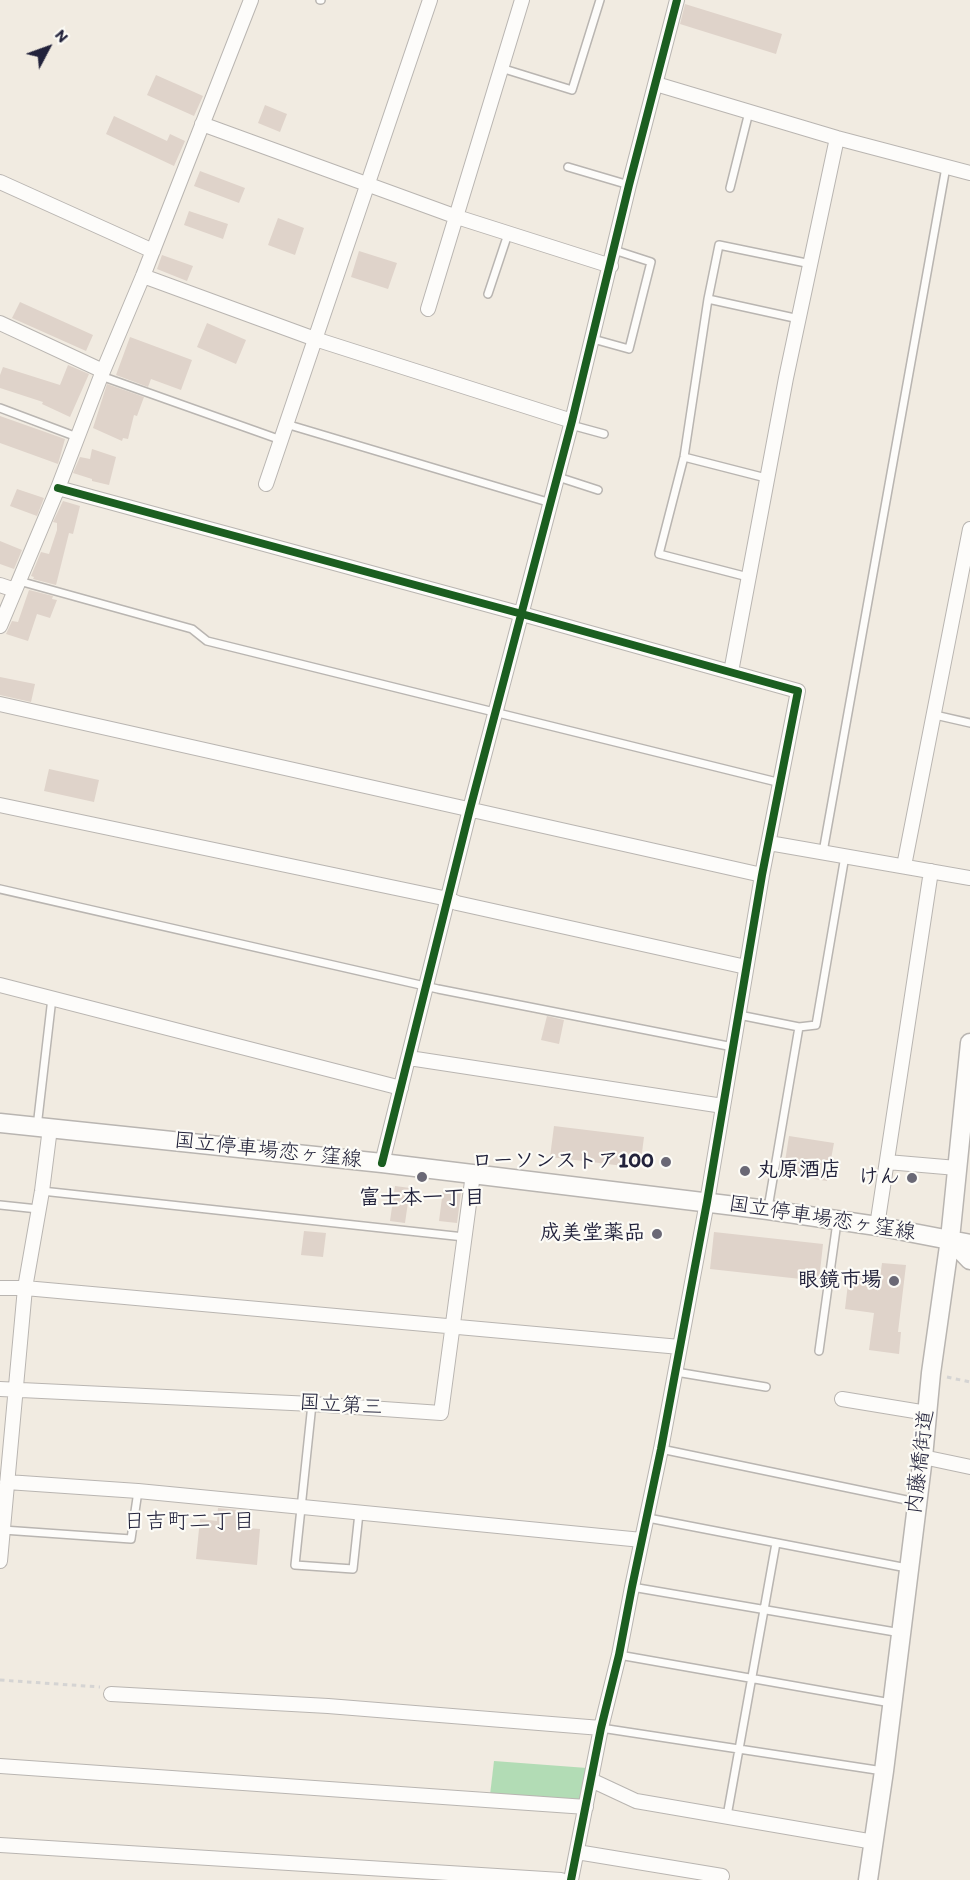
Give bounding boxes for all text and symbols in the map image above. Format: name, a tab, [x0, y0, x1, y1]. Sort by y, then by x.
north arrow	[18, 18, 78, 78]
text: N	[51, 26, 73, 46]
street label: 国立停車場恋ヶ窪線	[173, 1129, 363, 1173]
place label: ローソンストア100	[471, 1149, 654, 1175]
marker: ローソンストア100	[659, 1155, 673, 1169]
place label: 丸原酒店	[757, 1158, 841, 1184]
marker: 丸原酒店	[738, 1164, 752, 1178]
place label: けん	[858, 1165, 900, 1191]
marker: 富士本一丁目	[415, 1170, 429, 1184]
marker: けん	[905, 1171, 919, 1185]
place label: 富士本一丁目	[359, 1186, 485, 1212]
street label: 国立停車場恋ヶ窪線	[727, 1192, 917, 1246]
place label: 成美堂薬品	[540, 1221, 645, 1247]
marker: 成美堂薬品	[650, 1227, 664, 1241]
place label: 眼鏡市場	[798, 1268, 882, 1294]
marker: 眼鏡市場	[887, 1274, 901, 1288]
street label: 国立第三	[298, 1391, 384, 1421]
street label: 内藤橋街道	[902, 1408, 940, 1516]
district label: 日吉町二丁目	[123, 1509, 255, 1535]

